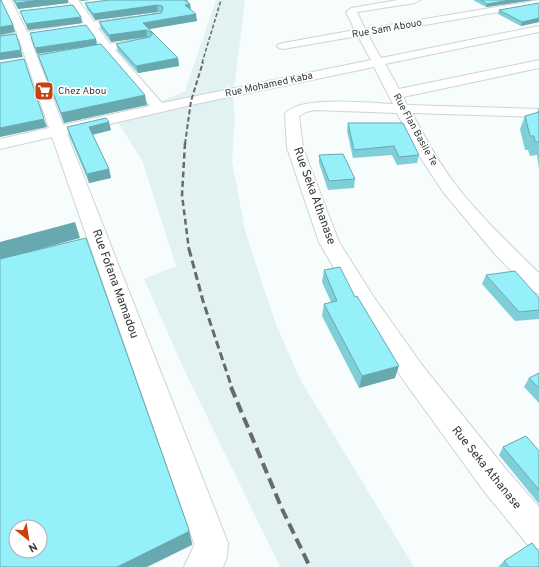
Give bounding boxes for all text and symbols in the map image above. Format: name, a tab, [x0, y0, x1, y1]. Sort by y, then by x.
street label: Rue Sam Abouo	[351, 16, 423, 42]
street label: Rue Mohamed Kaba	[224, 69, 314, 101]
supermarket icon: Chez Abou	[33, 80, 55, 102]
place label: Chez Abou	[58, 85, 106, 98]
street label: Rue Flan Basile Te	[390, 92, 440, 168]
street label: Rue Seka Athanase	[289, 145, 339, 247]
street label: Rue Fofana Mamadou	[88, 227, 142, 341]
street label: Rue Seka Athanase	[448, 423, 524, 513]
north arrow	[8, 519, 48, 559]
text: N	[26, 539, 39, 555]

